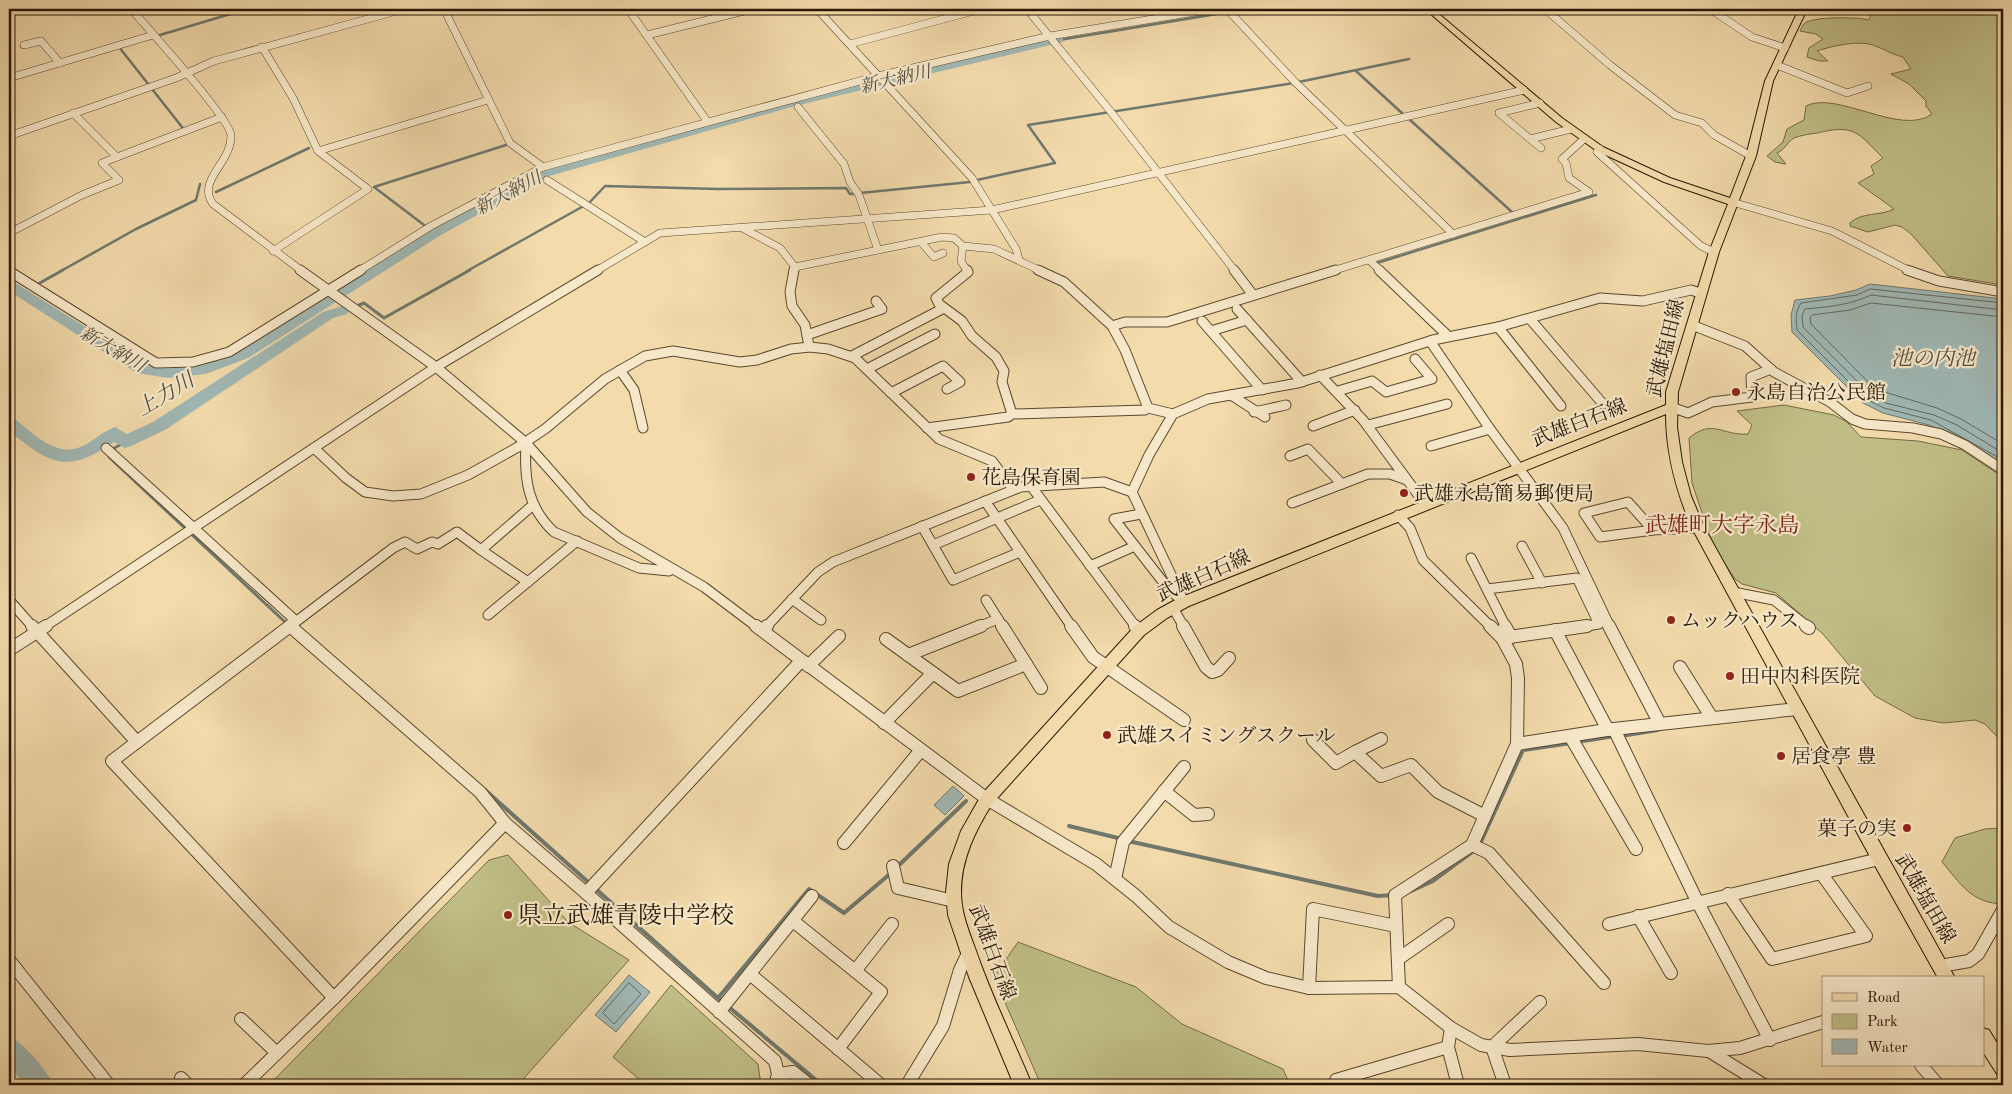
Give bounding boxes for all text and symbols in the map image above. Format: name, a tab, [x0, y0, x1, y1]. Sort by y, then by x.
water label: 新大納川	[858, 61, 934, 97]
water label: 新大納川	[472, 166, 546, 219]
street label: 武雄塩田線	[1643, 297, 1689, 399]
water label: 新大納川	[77, 322, 151, 377]
water label: 池の内池	[1891, 347, 1977, 370]
water label: 上力川	[132, 367, 200, 421]
place label: 永島自治公民館	[1746, 382, 1886, 404]
marker: 永島自治公民館	[1730, 386, 1742, 398]
street label: 武雄白石線	[1529, 395, 1630, 451]
place label: 花島保育園	[981, 467, 1081, 489]
marker: 花島保育園	[965, 471, 977, 483]
place label: 武雄永島簡易郵便局	[1414, 483, 1594, 505]
marker: 武雄永島簡易郵便局	[1398, 487, 1410, 499]
district label: 武雄町大字永島	[1645, 513, 1799, 537]
street label: 武雄白石線	[1153, 546, 1254, 606]
place label: ムックハウス	[1681, 611, 1799, 632]
marker: ムックハウス	[1665, 614, 1677, 626]
place label: 田中内科医院	[1740, 666, 1860, 688]
marker: 田中内科医院	[1724, 670, 1736, 682]
place label: 武雄スイミングスクール	[1117, 725, 1336, 747]
marker: 武雄スイミングスクール	[1101, 729, 1113, 741]
place label: 居食亭 豊	[1791, 746, 1877, 768]
marker: 居食亭 豊	[1775, 750, 1787, 762]
place label: 菓子の実	[1817, 818, 1897, 840]
marker: 菓子の実	[1901, 822, 1913, 834]
street label: 武雄塩田線	[1891, 850, 1960, 947]
place label: 県立武雄青陵中学校	[518, 902, 734, 929]
street label: 武雄白石線	[965, 902, 1019, 1003]
marker: 県立武雄青陵中学校	[502, 909, 514, 921]
legend	[1822, 976, 1984, 1066]
text: Road	[1867, 991, 1901, 1006]
text: Park	[1867, 1015, 1898, 1030]
text: Water	[1867, 1041, 1908, 1056]

